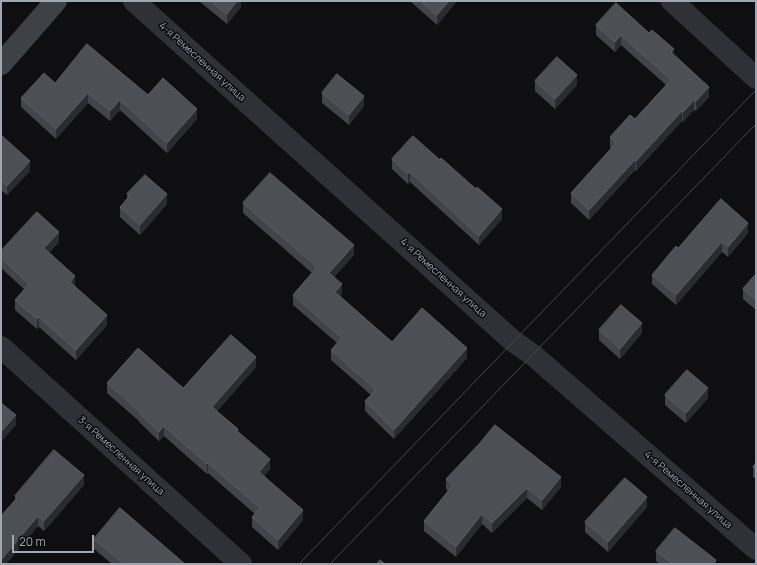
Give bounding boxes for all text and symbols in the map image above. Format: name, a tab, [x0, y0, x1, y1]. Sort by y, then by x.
street label: 4-я Ремесленная улица	[156, 20, 248, 104]
street label: 4-я Ремесленная улица	[397, 236, 489, 320]
street label: 3-я Ремесленная улица	[75, 414, 167, 498]
street label: 4-я Ремесленная улица	[642, 449, 734, 531]
scale bar	[14, 527, 96, 553]
text: 20 m	[19, 533, 46, 550]

